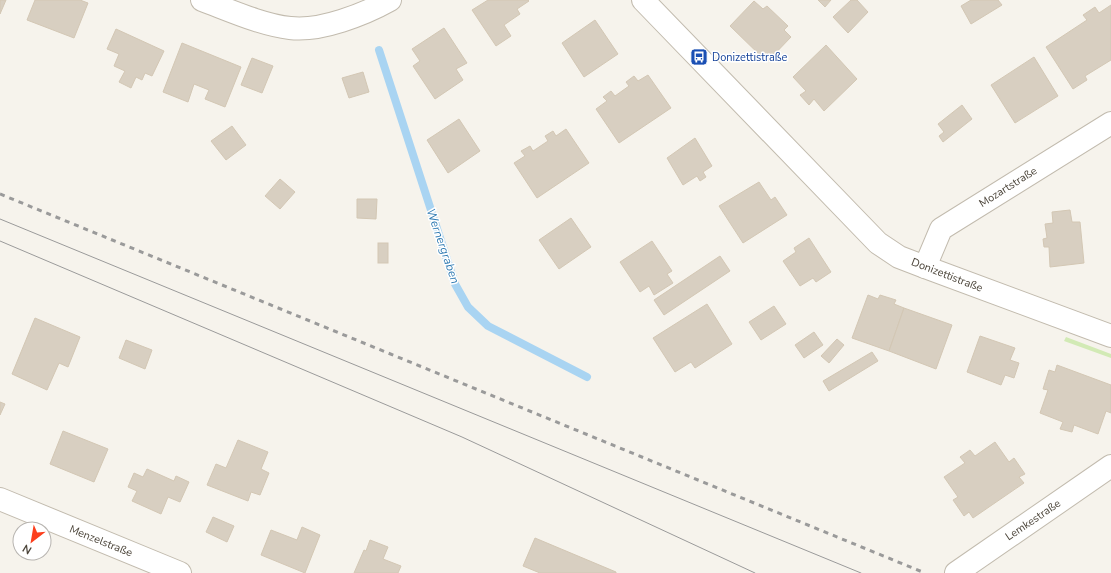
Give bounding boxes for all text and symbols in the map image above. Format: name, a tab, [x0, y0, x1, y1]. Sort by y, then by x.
bus stop icon: Donizettistraße	[689, 47, 709, 67]
place label: Donizettistraße	[712, 50, 788, 65]
street label: Mozartstraße	[976, 163, 1040, 211]
water label: Wernergraben	[423, 206, 463, 286]
street label: Donizettistraße	[909, 254, 985, 296]
street label: Lemkestraße	[1002, 496, 1064, 544]
north arrow	[12, 521, 52, 561]
street label: Menzelstraße	[67, 522, 135, 561]
text: N	[20, 541, 34, 558]

